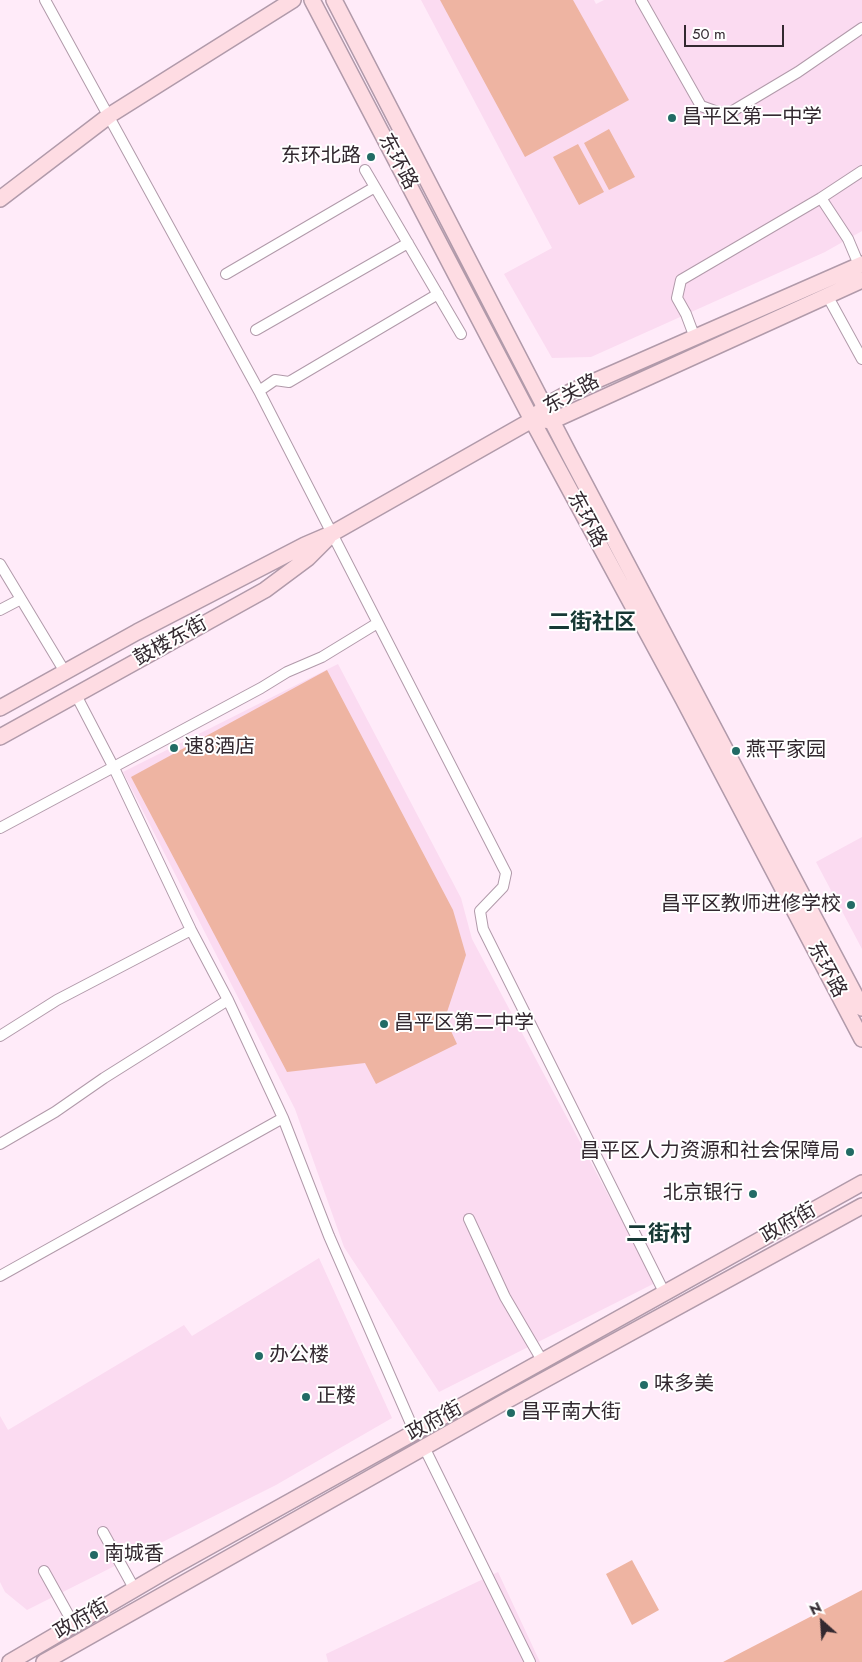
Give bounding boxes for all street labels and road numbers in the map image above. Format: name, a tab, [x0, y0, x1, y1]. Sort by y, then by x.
street label: 东环路	[372, 130, 422, 194]
street label: 东关路	[540, 370, 604, 420]
street label: 东环路	[561, 488, 611, 552]
street label: 鼓楼东街	[130, 612, 212, 672]
street label: 东环路	[801, 938, 851, 1002]
street label: 政府街	[757, 1199, 821, 1249]
street label: 政府街	[403, 1397, 467, 1447]
street label: 政府街	[50, 1595, 114, 1645]

